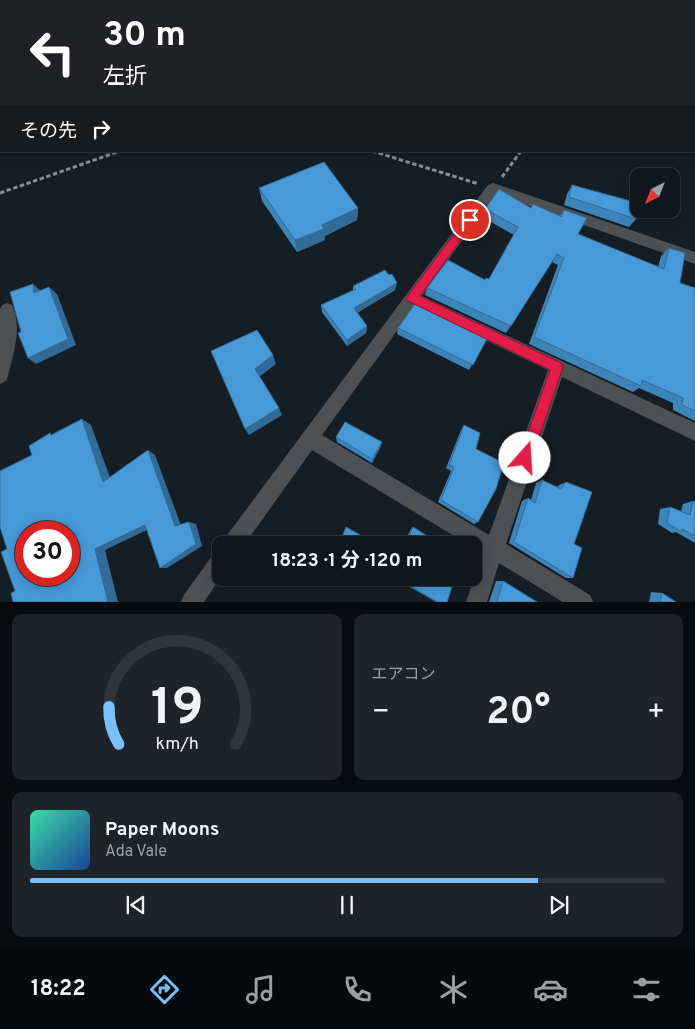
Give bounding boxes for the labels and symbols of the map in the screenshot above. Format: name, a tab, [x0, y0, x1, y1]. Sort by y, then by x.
north arrow	[630, 168, 680, 218]
pin	[449, 199, 491, 241]
position arrow	[498, 431, 550, 483]
speed limit sign: 30	[15, 521, 80, 586]

